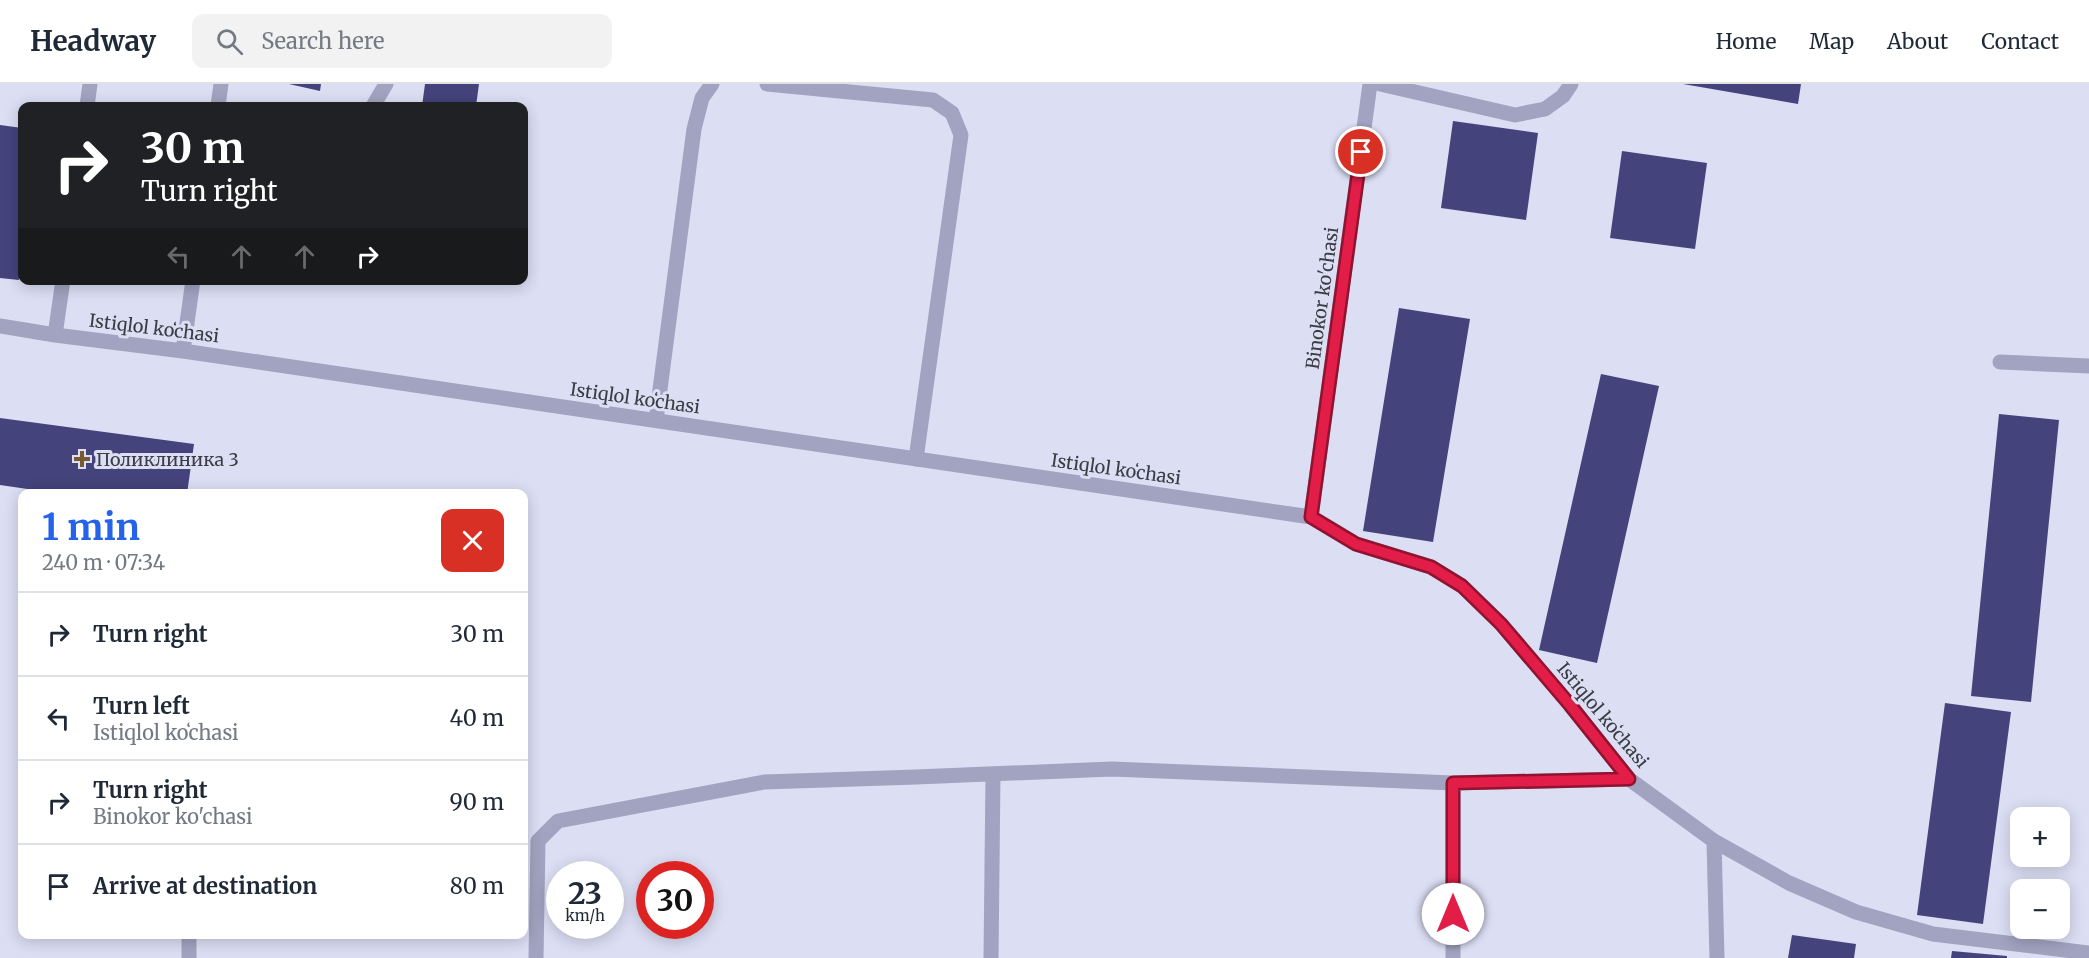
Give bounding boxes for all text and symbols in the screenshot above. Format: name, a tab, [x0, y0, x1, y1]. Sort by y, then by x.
search box	[192, 14, 612, 68]
text: Headway	[30, 23, 156, 59]
icon: search	[213, 25, 246, 58]
text: Search here	[261, 27, 385, 55]
text: Home	[1716, 28, 1776, 55]
text: Map	[1809, 28, 1854, 55]
text: About	[1887, 28, 1948, 55]
text: Contact	[1981, 28, 2059, 55]
text: 30 m	[141, 122, 245, 174]
icon: right	[42, 126, 120, 204]
pin	[1335, 126, 1386, 177]
icon: arrive	[1344, 135, 1377, 168]
text: Turn right	[141, 174, 278, 208]
street label: Binokor ko'chasi	[1301, 225, 1343, 371]
icon: left	[162, 240, 195, 273]
icon: ahead	[225, 240, 258, 273]
icon: ahead	[288, 240, 321, 273]
icon: right	[351, 240, 384, 273]
street label: Istiqlol koʻchasi	[88, 309, 221, 347]
street label: Istiqlol koʻchasi	[569, 377, 702, 419]
place label: Поликлиника 3	[96, 448, 239, 471]
street label: Istiqlol koʻchasi	[1050, 448, 1183, 490]
marker: Поликлиника 3	[73, 450, 91, 468]
text: 1 min	[42, 505, 140, 550]
button: close	[441, 509, 504, 572]
text: 240 m · 07:34	[42, 550, 165, 575]
icon: right	[42, 618, 75, 651]
text: Turn right	[93, 620, 207, 648]
text: 30 m	[450, 620, 504, 648]
street label: Istiqlol koʻchasi	[1552, 657, 1654, 773]
text: Turn left	[93, 692, 190, 720]
icon: left	[42, 702, 75, 735]
text: 40 m	[449, 704, 504, 732]
text: Istiqlol koʻchasi	[93, 720, 239, 745]
text: Turn right	[93, 776, 207, 804]
icon: right	[42, 786, 75, 819]
text: 90 m	[449, 788, 504, 816]
text: Binokor ko'chasi	[93, 804, 252, 829]
map controls	[2010, 807, 2070, 939]
button: +	[2010, 807, 2070, 867]
speed limit sign: 30	[636, 861, 714, 939]
icon: arrive	[42, 870, 75, 903]
text: Arrive at destination	[93, 872, 317, 900]
text: 80 m	[450, 872, 504, 900]
text: 23	[568, 874, 602, 912]
button: −	[2010, 879, 2070, 939]
position arrow	[1421, 882, 1485, 946]
text: km/h	[565, 906, 605, 925]

